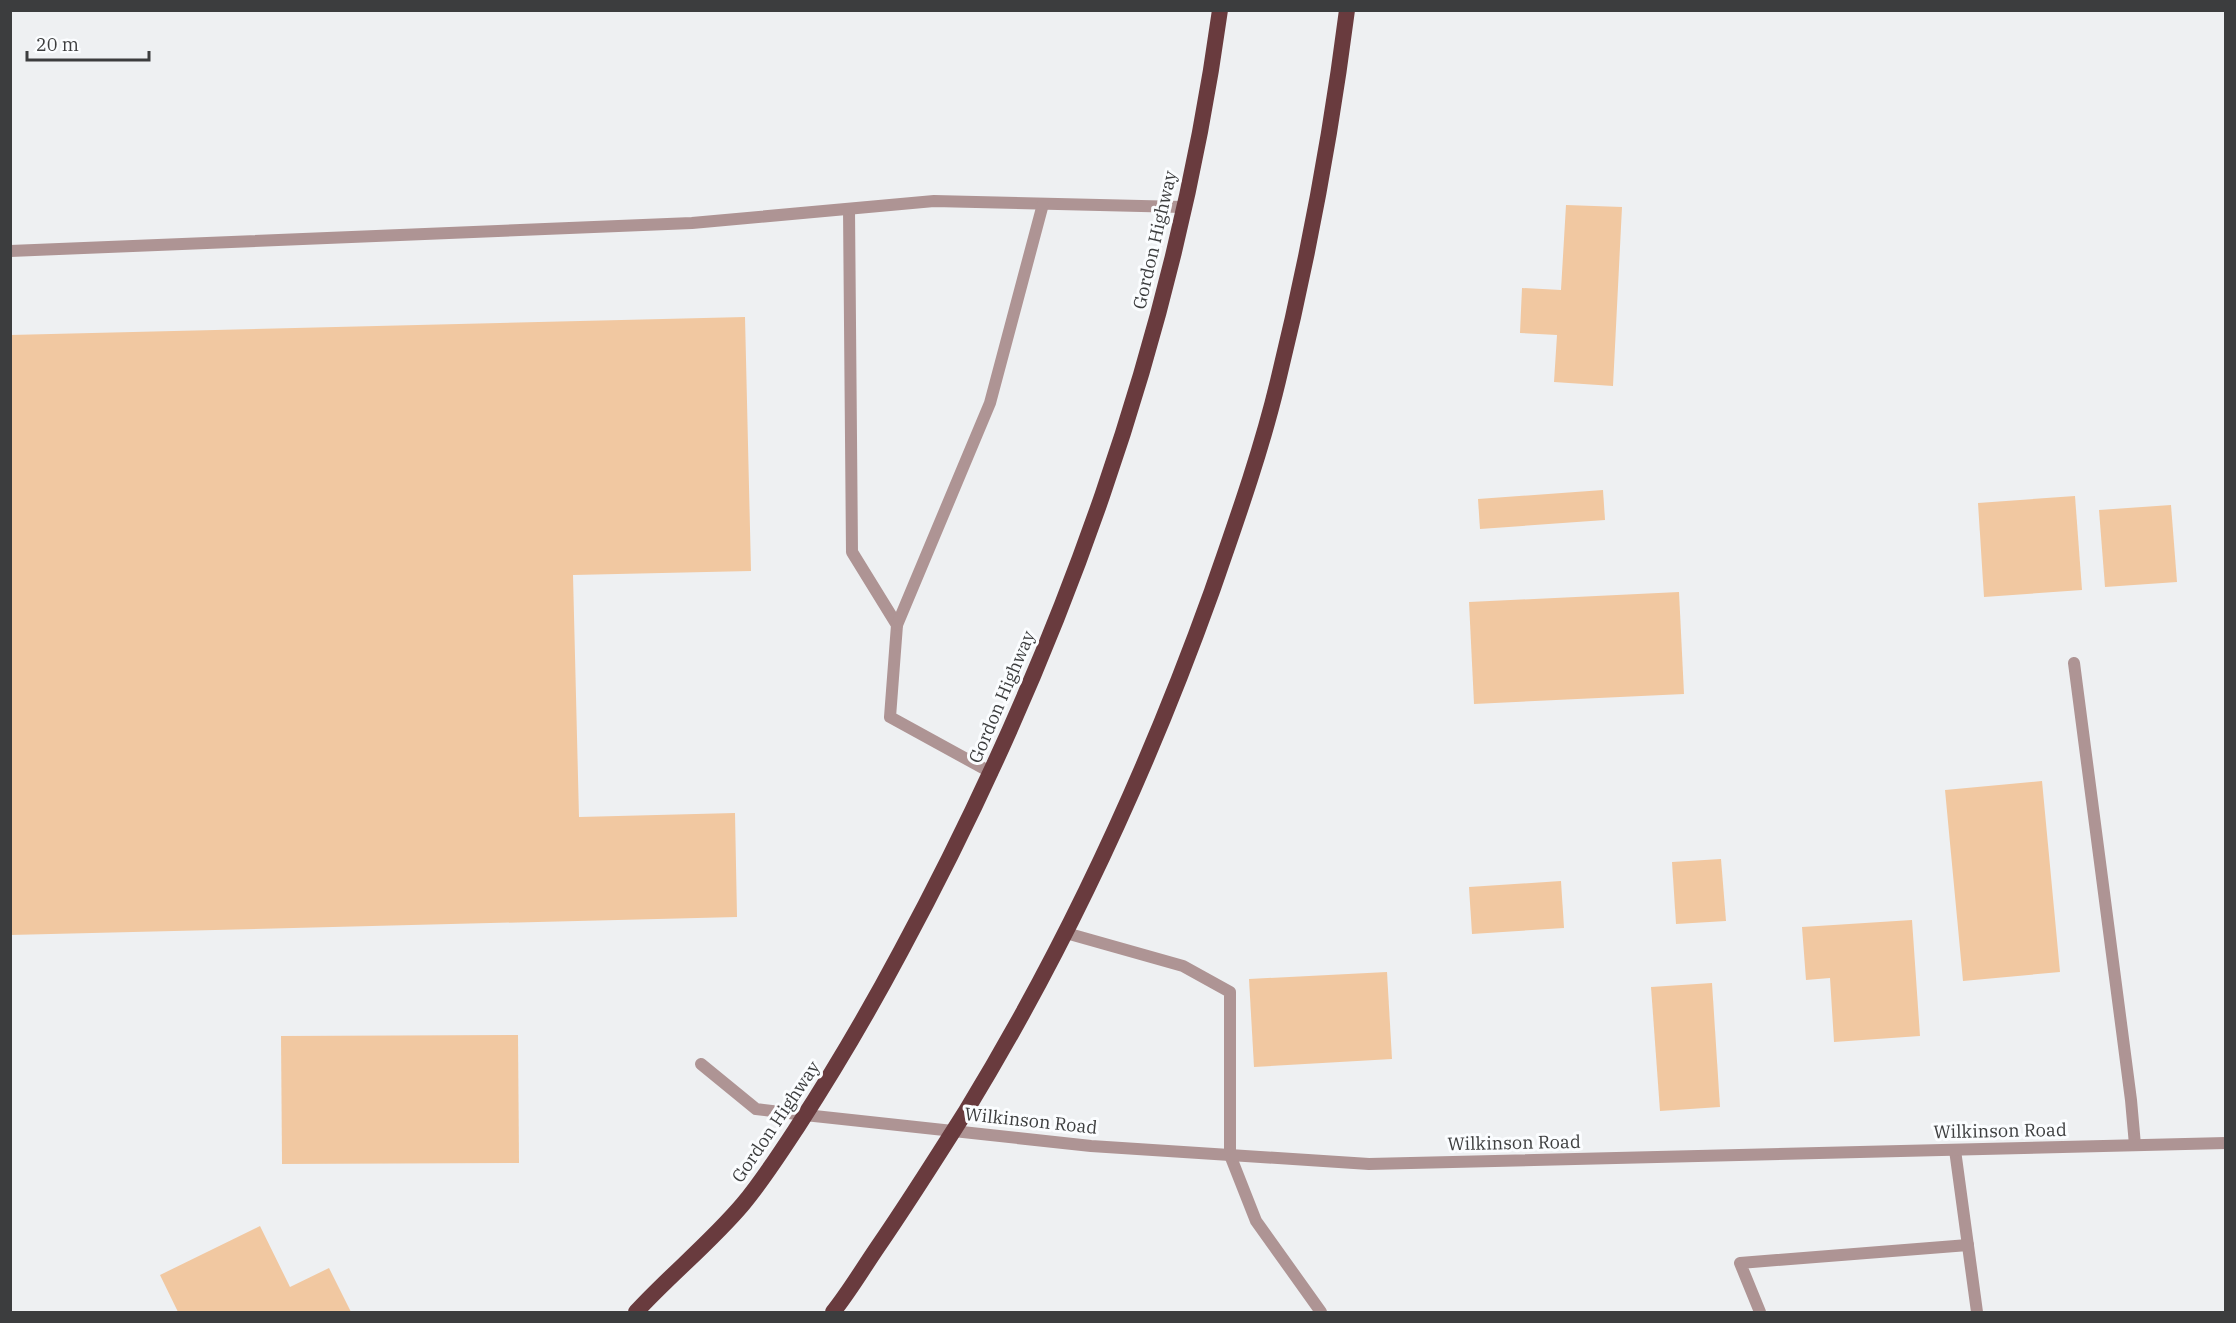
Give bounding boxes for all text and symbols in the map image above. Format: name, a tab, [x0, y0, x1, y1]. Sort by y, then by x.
scale bar	[27, 24, 148, 62]
text: 20 m	[36, 33, 79, 56]
street label: Gordon Highway	[1127, 168, 1182, 311]
street label: Gordon Highway	[963, 627, 1040, 767]
street label: Gordon Highway	[726, 1056, 825, 1187]
street label: Wilkinson Road	[963, 1102, 1099, 1139]
street label: Wilkinson Road	[1933, 1118, 2067, 1143]
street label: Wilkinson Road	[1447, 1130, 1581, 1155]

